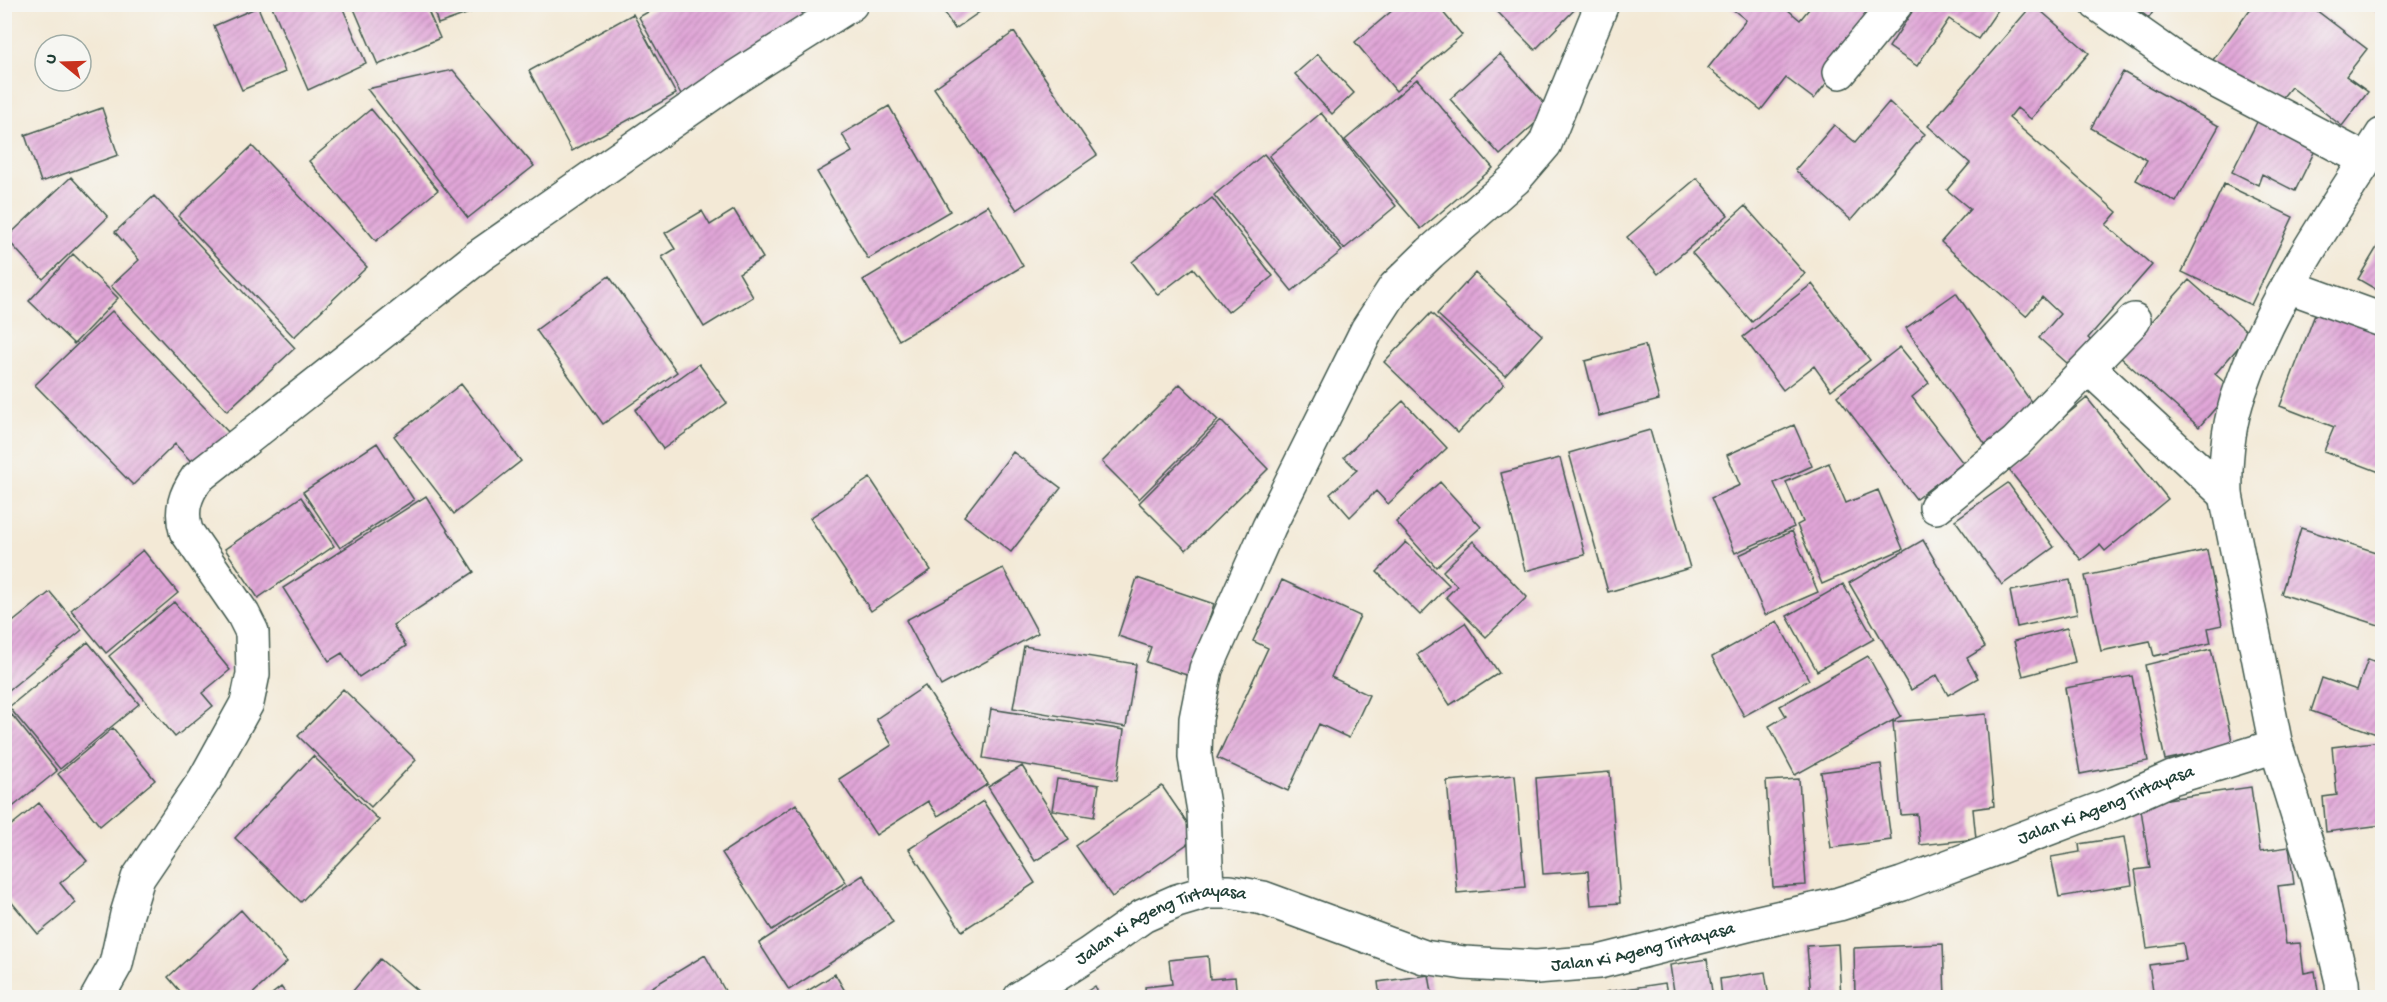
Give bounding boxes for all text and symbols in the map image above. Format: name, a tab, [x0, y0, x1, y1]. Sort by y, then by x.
north arrow	[33, 33, 93, 93]
text: U	[42, 51, 63, 67]
street label: Jalan Ki Ageng Tirtayasa	[2015, 761, 2198, 850]
street label: Jalan Ki Ageng Tirtayasa	[1072, 880, 1249, 970]
street label: Jalan Ki Ageng Tirtayasa	[1550, 918, 1738, 976]

